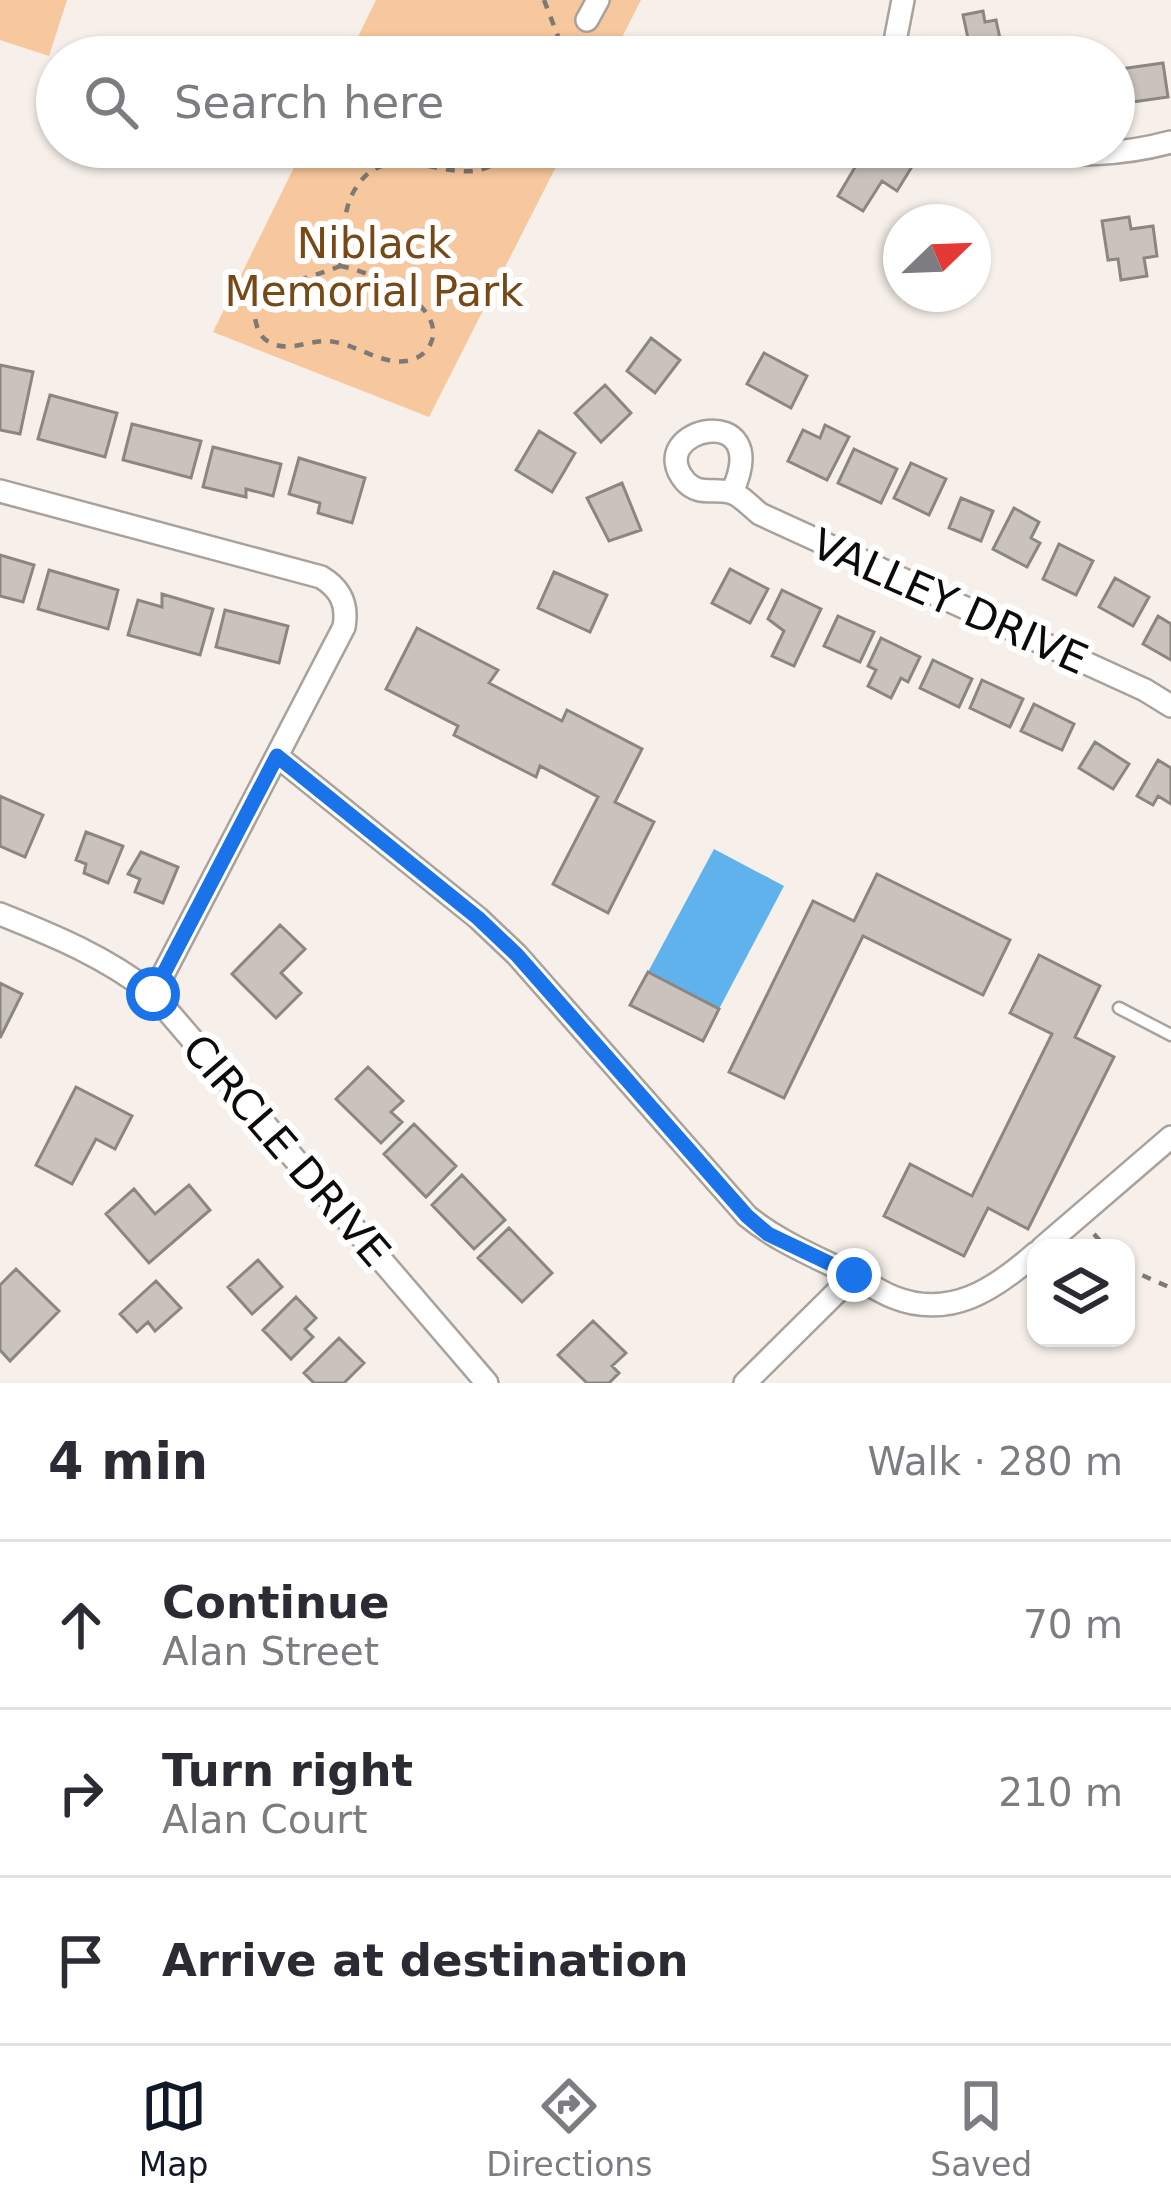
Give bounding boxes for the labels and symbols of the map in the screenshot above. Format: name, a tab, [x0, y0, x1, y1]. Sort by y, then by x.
north arrow	[883, 204, 991, 312]
park label: Niblack Memorial Park	[224, 219, 524, 316]
street label: VALLEY DRIVE	[804, 519, 1095, 684]
route start	[126, 967, 180, 1021]
street label: CIRCLE DRIVE	[173, 1025, 400, 1276]
route end	[827, 1248, 881, 1302]

